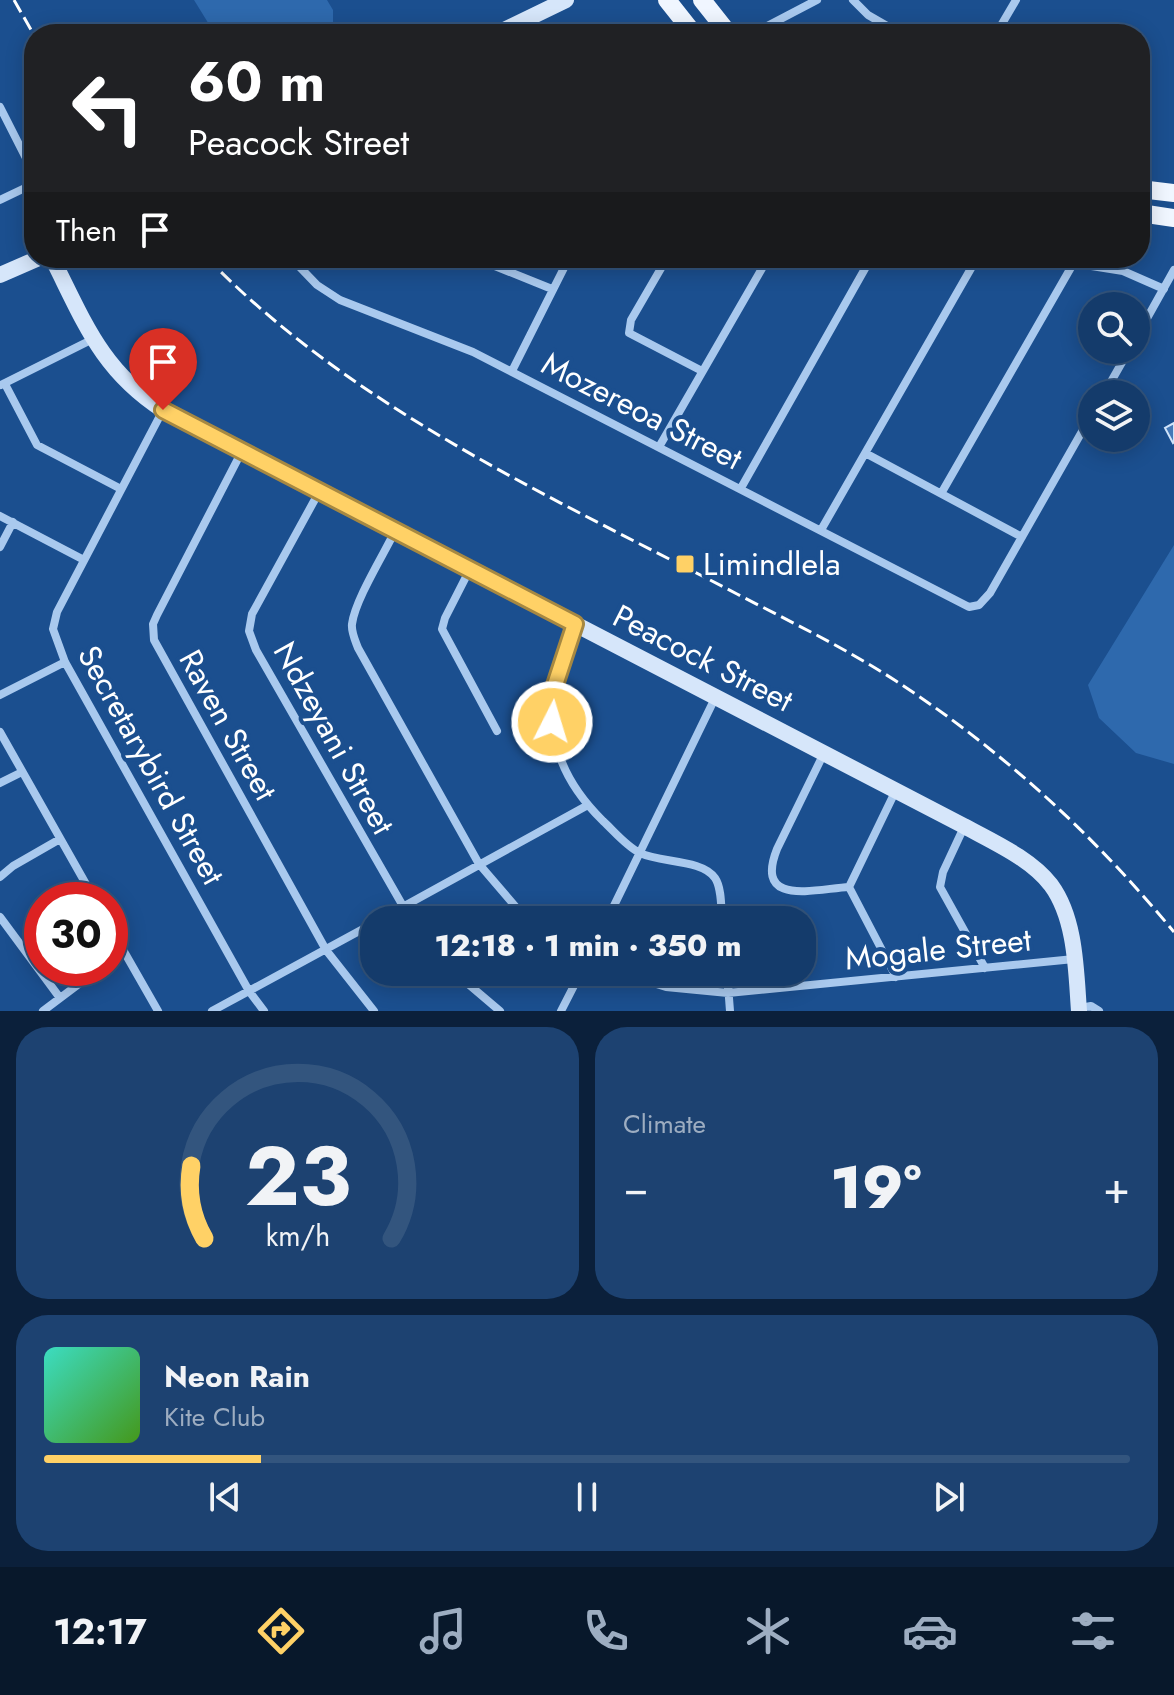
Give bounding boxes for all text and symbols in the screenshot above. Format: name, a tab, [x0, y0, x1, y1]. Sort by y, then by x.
text: 60 m	[188, 41, 325, 122]
icon: left	[56, 56, 160, 160]
text: Peacock Street	[188, 116, 409, 168]
icon: arrive	[133, 208, 177, 252]
text: Then	[56, 209, 117, 252]
map controls	[1078, 292, 1150, 452]
button: search	[1078, 292, 1150, 364]
pin	[129, 328, 197, 410]
icon: arrive	[141, 340, 185, 384]
street label: Mozereoa Street	[534, 341, 750, 481]
button: layers	[1078, 380, 1150, 452]
place label: Limindlela	[703, 541, 841, 587]
marker: Limindlela	[674, 553, 696, 575]
street label: Peacock Street	[605, 593, 801, 723]
street label: Ndzeyani Street	[262, 633, 406, 843]
street label: Secretarybird Street	[66, 637, 236, 893]
street label: Raven Street	[168, 641, 289, 809]
position arrow	[510, 680, 594, 764]
speed limit sign: 30	[24, 882, 128, 986]
street label: Mogale Street	[843, 916, 1034, 982]
text: 12:18 · 1 min · 350 m	[435, 924, 741, 967]
text: Climate	[623, 1105, 706, 1143]
text: 23	[244, 1116, 351, 1236]
text: 19°	[830, 1144, 922, 1231]
text: −	[623, 1156, 649, 1220]
text: +	[1103, 1156, 1130, 1220]
text: km/h	[265, 1215, 330, 1257]
text: Neon Rain	[164, 1355, 310, 1398]
text: Kite Club	[164, 1398, 265, 1436]
icon: previous	[203, 1475, 247, 1519]
icon: pause	[565, 1475, 609, 1519]
icon: next	[927, 1475, 971, 1519]
icon: directions	[253, 1603, 309, 1659]
icon: music	[415, 1603, 471, 1659]
icon: phone	[578, 1603, 634, 1659]
icon: climate	[740, 1603, 796, 1659]
icon: car	[902, 1603, 958, 1659]
icon: filters	[1065, 1603, 1121, 1659]
text: 12:17	[53, 1605, 147, 1657]

